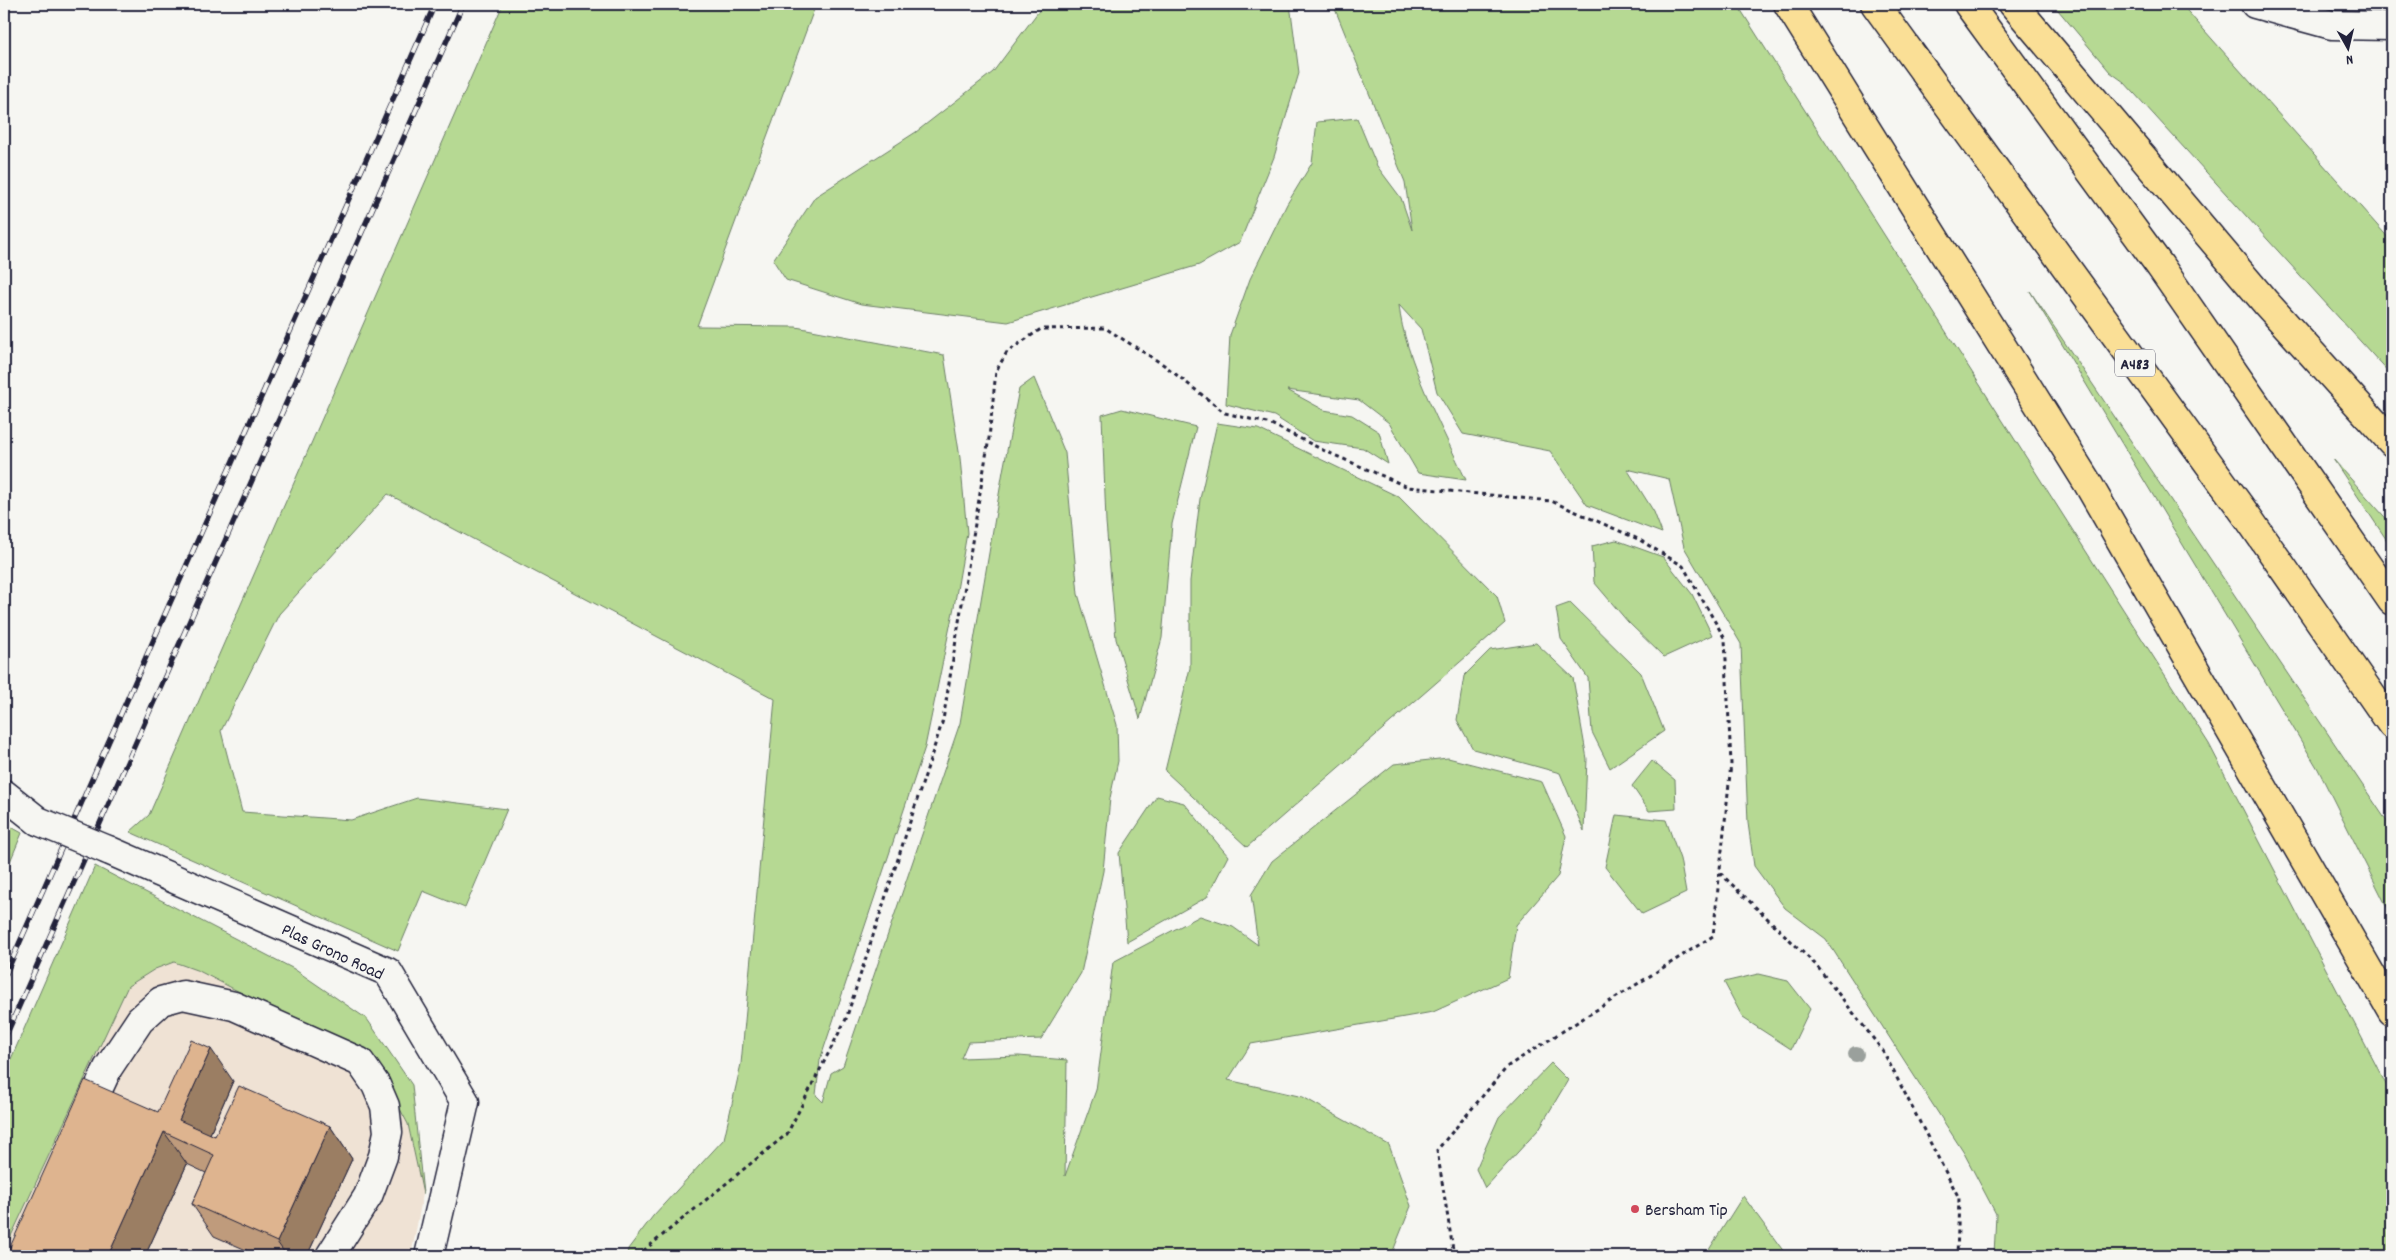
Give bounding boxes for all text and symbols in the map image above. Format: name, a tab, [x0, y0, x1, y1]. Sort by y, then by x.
north arrow	[2324, 22, 2374, 72]
text: N	[2345, 49, 2354, 69]
road number: A483	[2115, 349, 2155, 376]
street label: Plas Grono Road	[277, 919, 387, 988]
place label: Bersham Tip	[1645, 1199, 1728, 1224]
marker: Bersham Tip	[1629, 1203, 1641, 1215]

